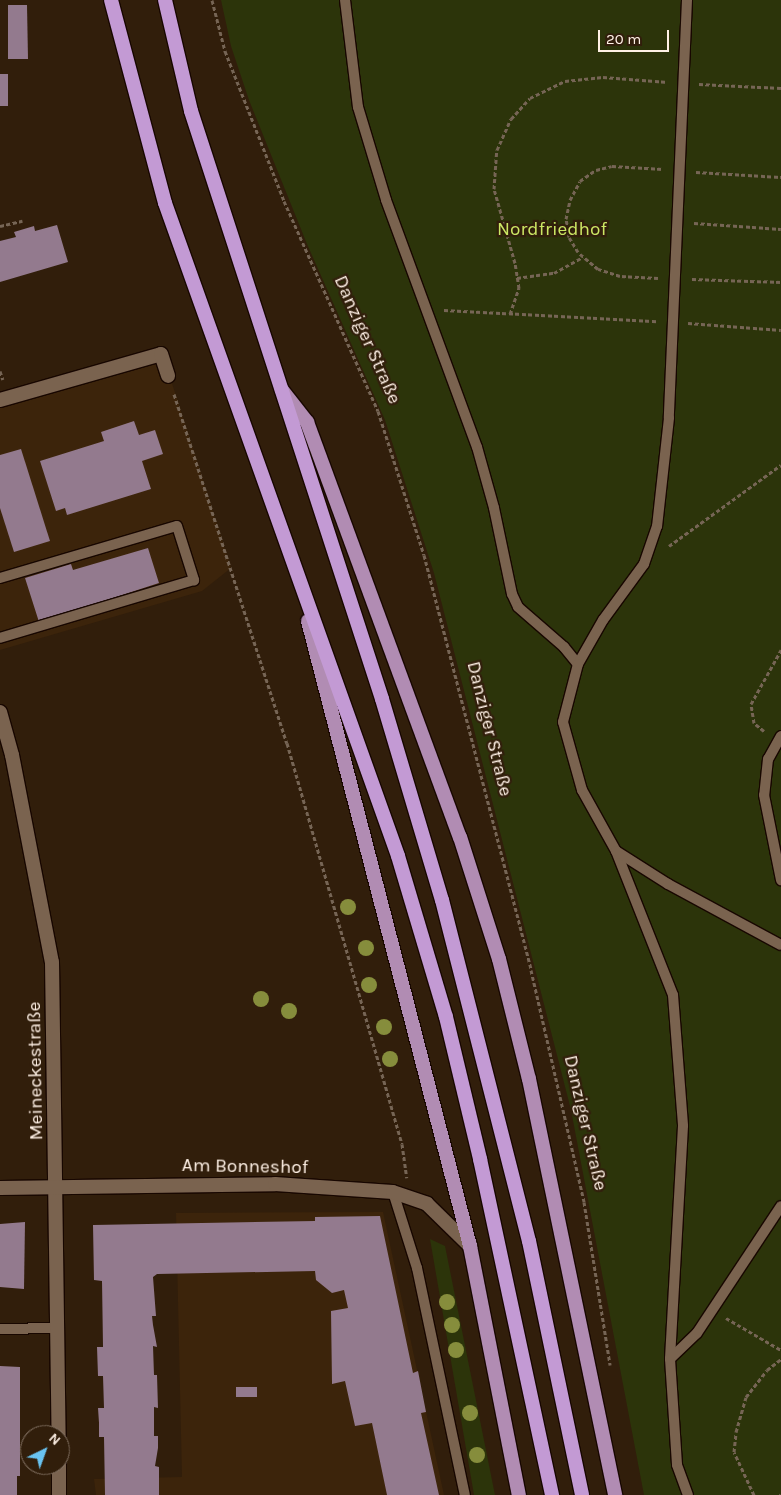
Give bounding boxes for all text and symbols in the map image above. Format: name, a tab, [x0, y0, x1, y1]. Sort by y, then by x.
scale bar	[601, 20, 672, 52]
text: 20 m	[606, 30, 641, 48]
park label: Nordfriedhof	[497, 219, 607, 241]
street label: Danziger Straße	[328, 272, 406, 408]
street label: Danziger Straße	[461, 659, 517, 799]
street label: Meineckestraße	[23, 1001, 49, 1141]
street label: Danziger Straße	[558, 1053, 612, 1193]
street label: Am Bonneshof	[182, 1154, 308, 1180]
north arrow	[20, 1425, 70, 1475]
text: N	[45, 1430, 64, 1449]

